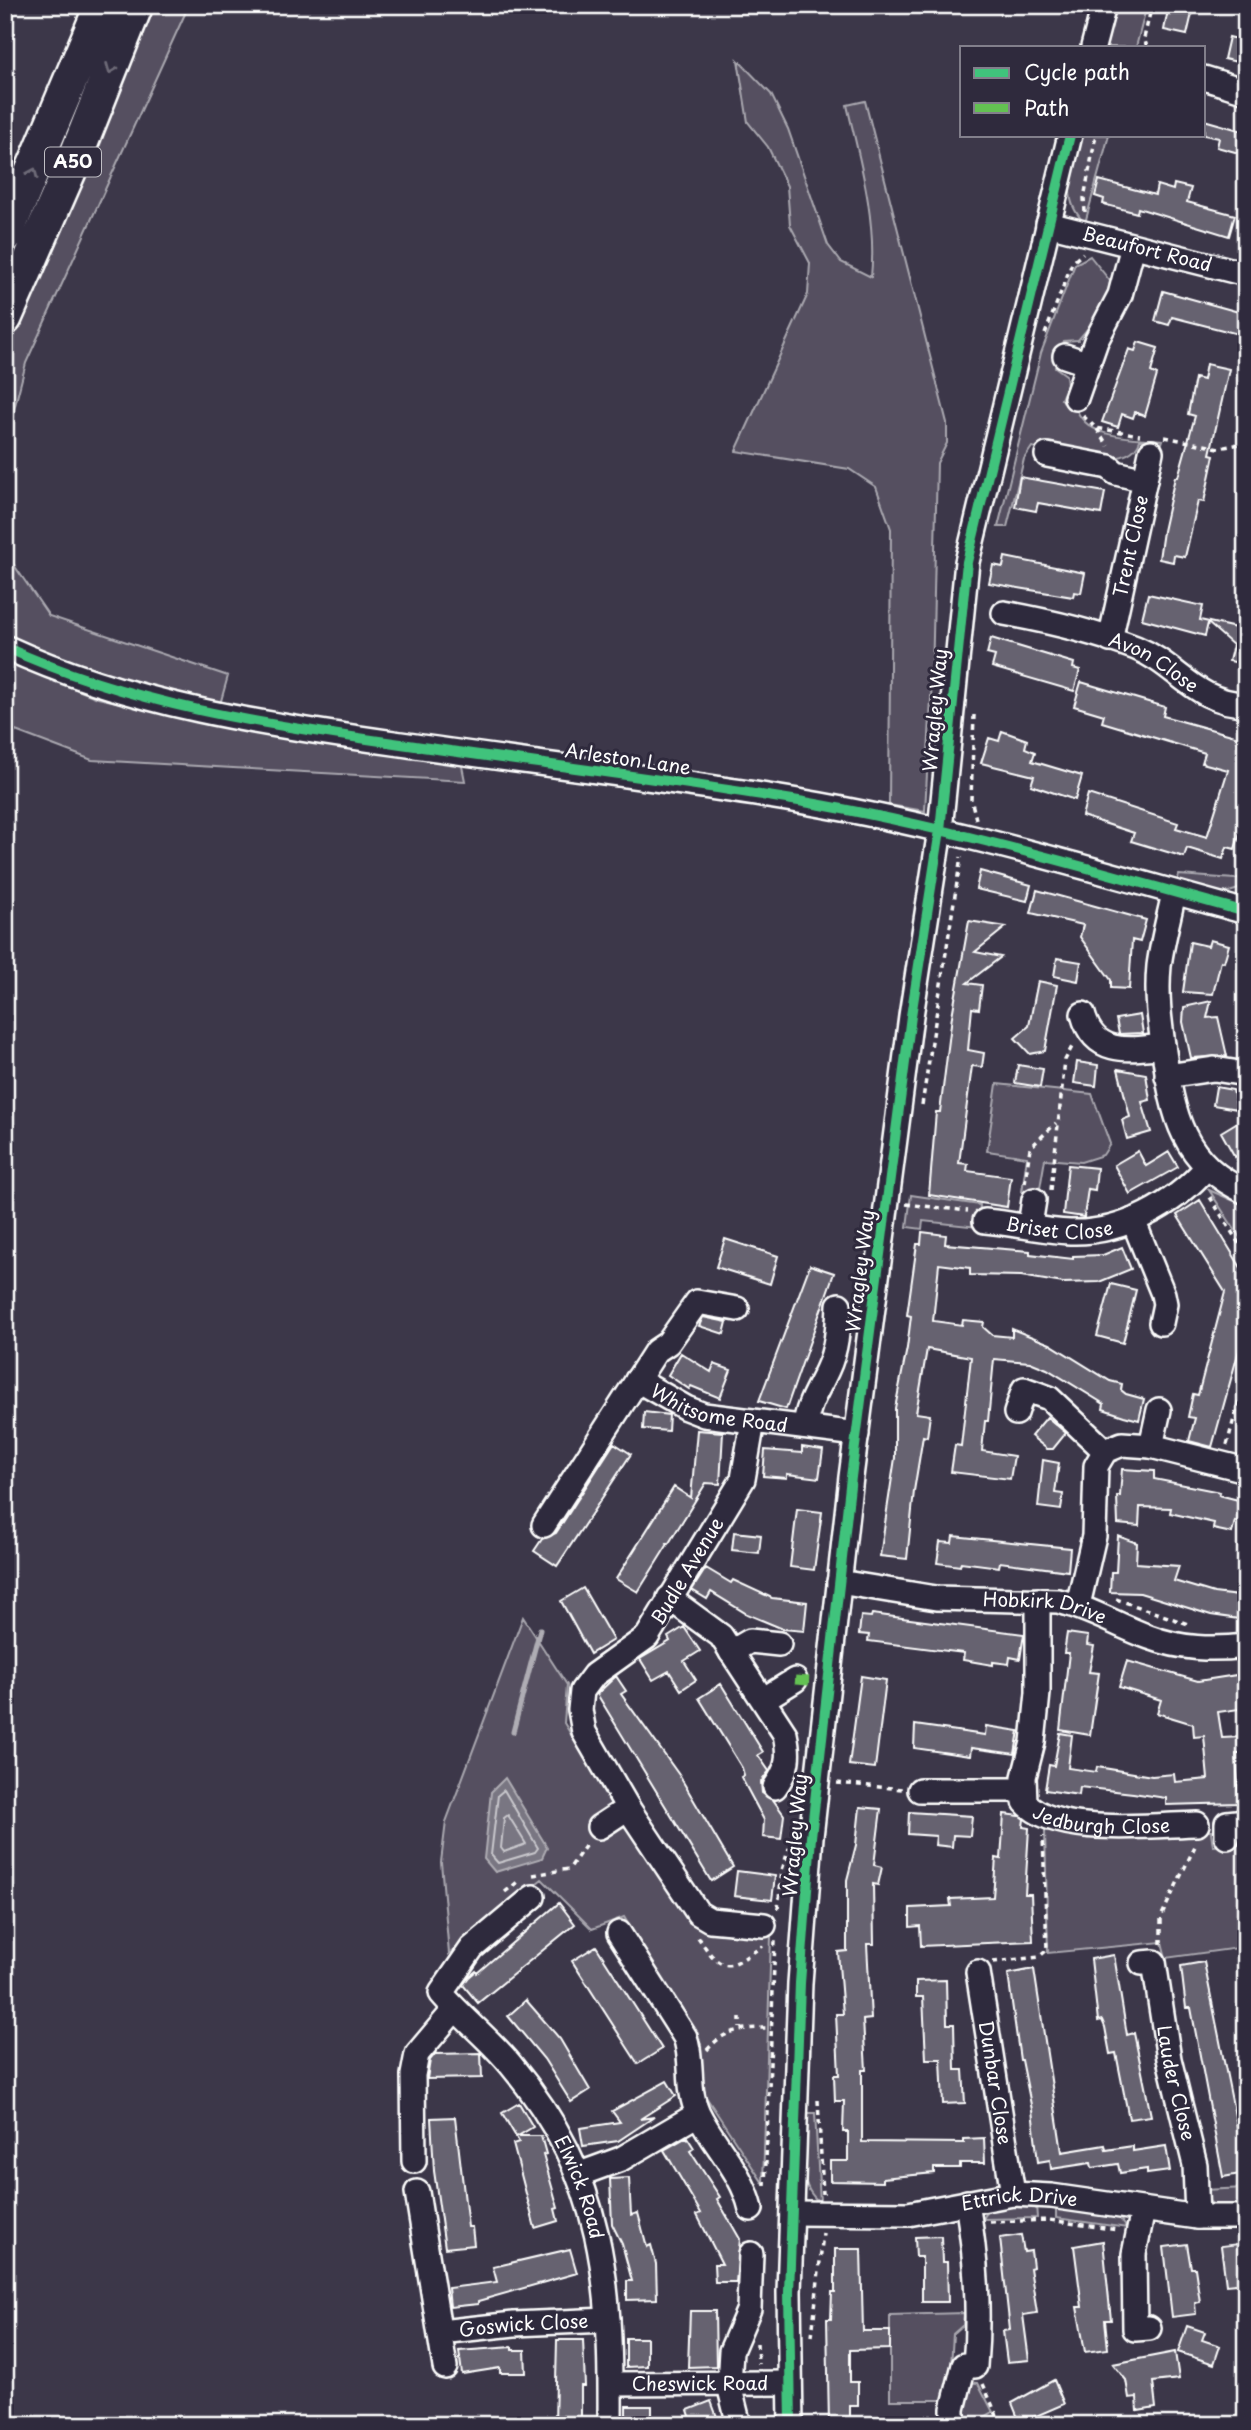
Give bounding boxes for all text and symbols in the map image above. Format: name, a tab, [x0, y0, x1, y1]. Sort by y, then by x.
legend	[960, 46, 1206, 136]
text: Cycle path	[1024, 55, 1130, 87]
one-way arrow	[106, 62, 120, 74]
text: Path	[1024, 91, 1069, 123]
road number: A50	[45, 148, 101, 176]
one-way arrow	[24, 168, 38, 180]
street label: Beaufort Road	[1079, 218, 1215, 278]
street label: Trent Close	[1105, 493, 1154, 599]
street label: Avon Close	[1105, 624, 1205, 699]
street label: Wragley Way	[915, 647, 953, 773]
street label: Arleston Lane	[563, 735, 693, 781]
street label: Wragley Way	[838, 1208, 880, 1334]
street label: Briset Close	[1004, 1209, 1116, 1245]
street label: Whitsome Road	[646, 1376, 789, 1438]
street label: Budle Avenue	[643, 1511, 729, 1630]
street label: Hobkirk Drive	[982, 1584, 1112, 1630]
street label: Wragley Way	[775, 1772, 813, 1898]
street label: Jedburgh Close	[1028, 1797, 1171, 1840]
street label: Dunbar Close	[973, 2018, 1020, 2147]
street label: Lauder Close	[1151, 2023, 1203, 2143]
street label: Elwick Road	[549, 2130, 612, 2241]
street label: Ettrick Drive	[958, 2179, 1080, 2217]
street label: Goswick Close	[457, 2306, 589, 2343]
street label: Cheswick Road	[632, 2368, 768, 2397]

